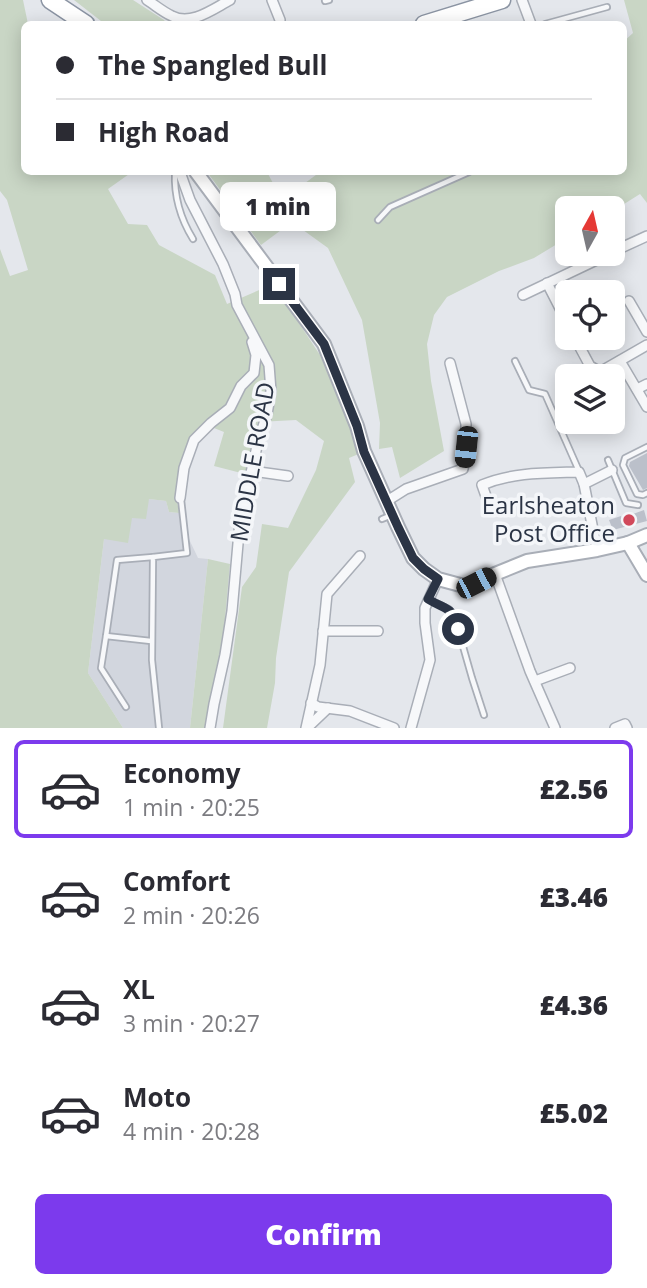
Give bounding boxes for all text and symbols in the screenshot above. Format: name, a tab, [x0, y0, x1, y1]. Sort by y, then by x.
text: The Spangled Bull	[98, 47, 327, 83]
text: High Road	[98, 114, 230, 150]
callout: 1 min	[221, 182, 337, 232]
text: 1 min	[245, 190, 311, 222]
north arrow	[555, 196, 625, 266]
map controls	[555, 196, 625, 434]
route end	[263, 268, 295, 300]
button: locate	[555, 280, 625, 350]
button: layers	[555, 364, 625, 434]
street label: MIDDLE ROAD	[221, 379, 282, 544]
car	[454, 425, 479, 469]
place label: Earlsheaton Post Office	[482, 488, 615, 549]
marker: Earlsheaton Post Office	[621, 512, 637, 528]
car	[453, 564, 500, 602]
route start	[442, 613, 474, 645]
text: Economy	[123, 755, 241, 791]
icon: car	[39, 758, 102, 821]
text: £2.56	[540, 771, 608, 807]
text: 1 min · 20:25	[123, 791, 260, 823]
text: Comfort	[123, 863, 230, 899]
icon: car	[39, 866, 102, 929]
text: £3.46	[540, 879, 608, 915]
text: 2 min · 20:26	[123, 899, 260, 931]
text: XL	[123, 971, 155, 1007]
icon: car	[39, 974, 102, 1037]
text: £4.36	[540, 987, 608, 1023]
text: 3 min · 20:27	[123, 1007, 260, 1039]
text: Moto	[123, 1079, 191, 1115]
icon: car	[39, 1082, 102, 1145]
text: £5.02	[540, 1095, 608, 1131]
text: 4 min · 20:28	[123, 1115, 260, 1147]
button: Confirm	[35, 1194, 612, 1274]

